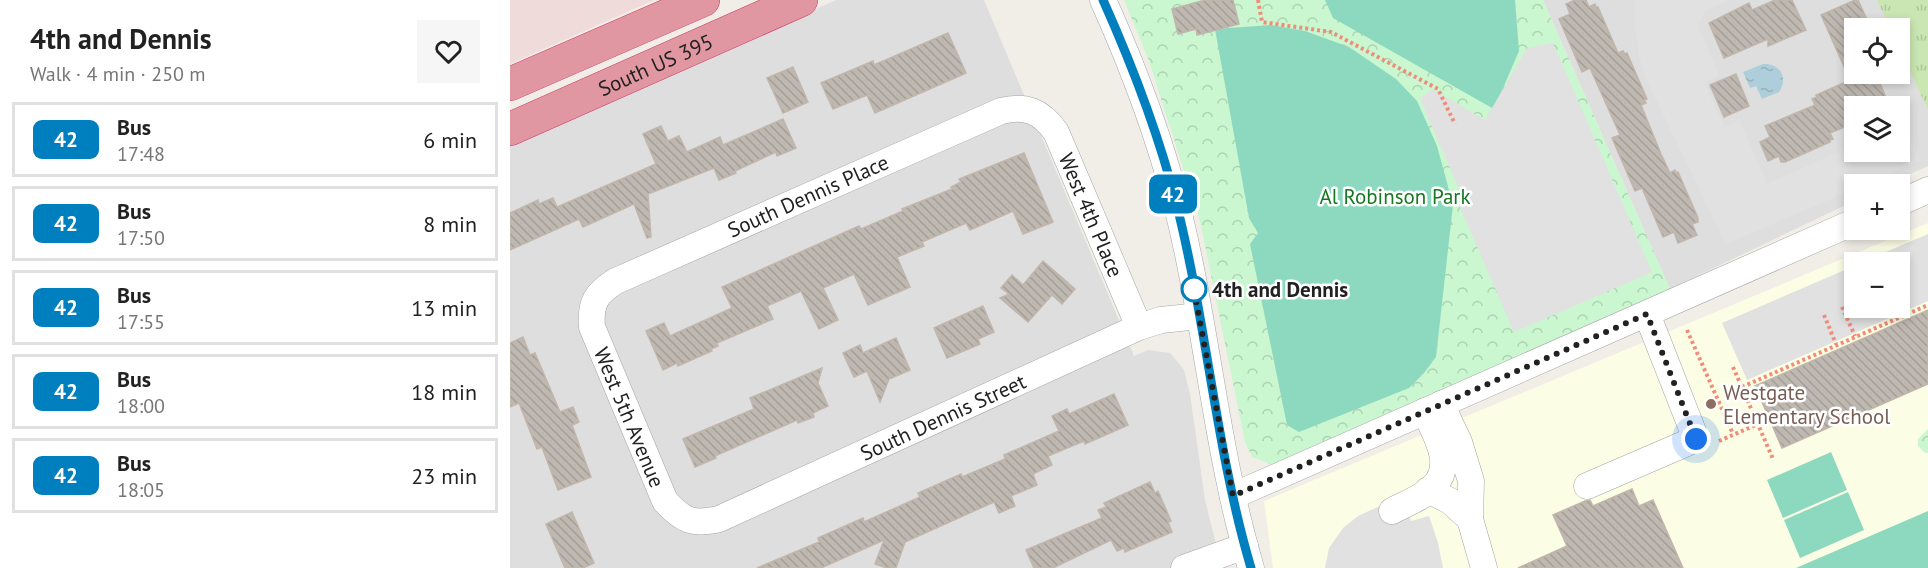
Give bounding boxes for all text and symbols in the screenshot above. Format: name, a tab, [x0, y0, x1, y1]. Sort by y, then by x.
map controls	[1844, 18, 1910, 318]
button: locate	[1844, 18, 1910, 84]
text: 4th and Dennis	[30, 20, 212, 57]
button: heart	[417, 20, 480, 83]
street label: South US 395	[594, 27, 717, 102]
text: Walk · 4 min · 250 m	[30, 61, 206, 87]
button: layers	[1844, 96, 1910, 162]
text: Bus	[117, 113, 151, 141]
text: 42	[54, 126, 78, 153]
text: 6 min	[423, 126, 477, 154]
text: 17:48	[117, 141, 165, 167]
street label: South Dennis Place	[723, 148, 893, 244]
street label: West 4th Place	[1053, 149, 1129, 281]
line badge: 42	[1146, 174, 1200, 214]
button: +	[1844, 174, 1910, 240]
text: 42	[1161, 181, 1185, 208]
park label: Al Robinson Park	[1319, 183, 1471, 210]
text: Bus	[117, 197, 151, 225]
text: 42	[54, 210, 78, 237]
text: 8 min	[423, 210, 477, 238]
text: 17:50	[117, 225, 165, 251]
button: −	[1844, 252, 1910, 318]
marker: 4th and Dennis	[1181, 276, 1207, 302]
place label: 4th and Dennis	[1212, 276, 1348, 303]
text: Bus	[117, 281, 151, 309]
text: 42	[54, 294, 78, 321]
text: 13 min	[411, 294, 477, 322]
text: 17:55	[117, 309, 165, 335]
street label: West 5th Avenue	[588, 343, 671, 491]
text: Bus	[117, 365, 151, 393]
street label: South Dennis Street	[856, 367, 1030, 466]
text: 42	[54, 378, 78, 405]
text: 18 min	[411, 378, 477, 406]
place label: Westgate Elementary School	[1723, 379, 1890, 430]
text: 18:00	[117, 393, 165, 419]
marker: Westgate Elementary School	[1704, 397, 1718, 411]
your location	[1681, 424, 1711, 454]
text: Bus	[117, 449, 151, 477]
text: 42	[54, 462, 78, 489]
text: 23 min	[411, 462, 477, 490]
text: 18:05	[117, 477, 165, 503]

